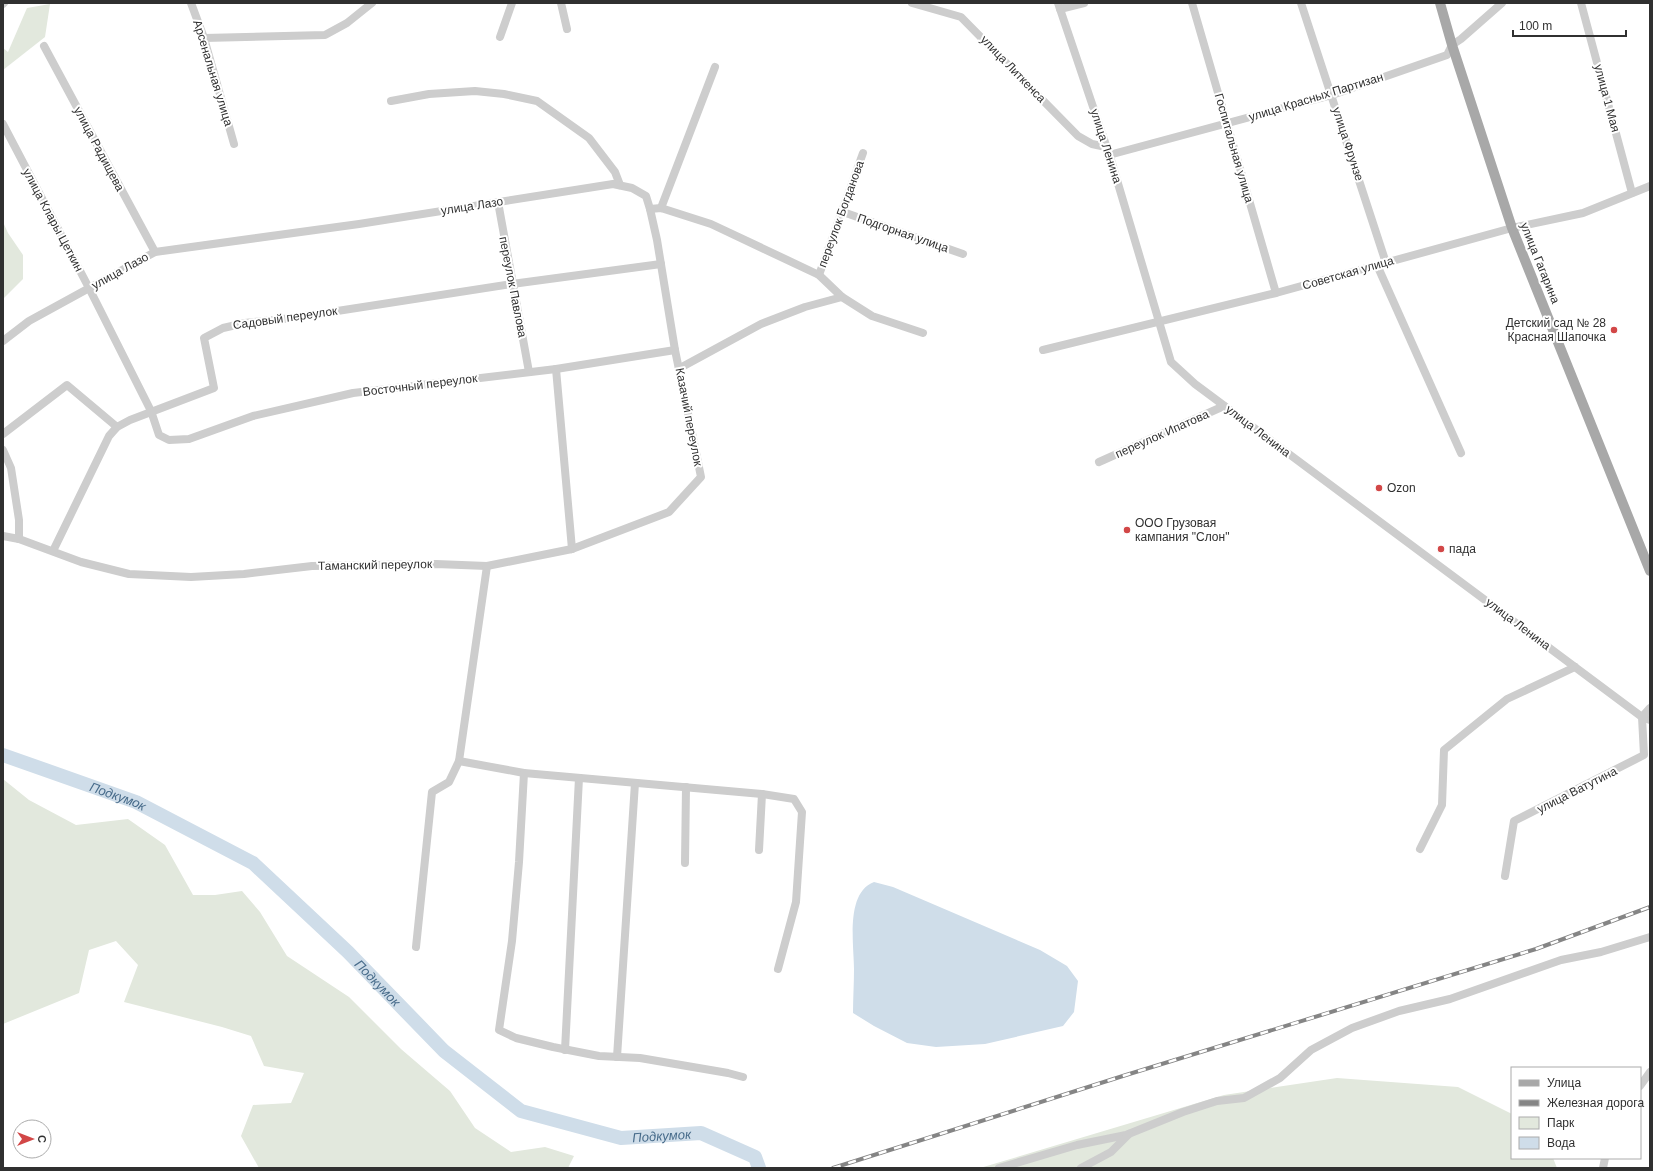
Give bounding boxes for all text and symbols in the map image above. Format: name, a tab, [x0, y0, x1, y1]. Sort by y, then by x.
scale bar	[1513, 12, 1626, 38]
street label: Арсенальная улица	[190, 18, 236, 128]
text: 100 m	[1519, 19, 1552, 33]
street label: улица Литкенса	[977, 33, 1049, 106]
street label: улица 1 Мая	[1591, 63, 1623, 133]
street label: улица Красных Партизан	[1247, 70, 1385, 124]
street label: Госпитальная улица	[1212, 92, 1256, 205]
street label: улица Радищева	[71, 104, 127, 194]
street label: улица Фрунзе	[1329, 105, 1367, 183]
street label: улица Ленина	[1087, 107, 1125, 185]
street label: переулок Богданова	[815, 158, 867, 269]
street label: улица Клары Цеткин	[20, 166, 86, 274]
street label: улица Лазо	[440, 194, 504, 218]
street label: Подгорная улица	[856, 211, 951, 255]
street label: улица Гагарина	[1517, 220, 1563, 306]
street label: переулок Павлова	[496, 235, 530, 339]
street label: улица Лазо	[89, 250, 151, 292]
street label: Советская улица	[1301, 253, 1396, 293]
street label: Садовый переулок	[232, 304, 339, 332]
place label: Детский сад № 28 Красная Шапочка	[1506, 316, 1606, 344]
marker: Детский сад № 28 Красная Шапочка	[1609, 325, 1619, 335]
street label: Казачий переулок	[673, 367, 706, 468]
street label: Восточный переулок	[362, 371, 479, 399]
street label: улица Ленина	[1223, 402, 1293, 460]
street label: переулок Ипатова	[1113, 407, 1211, 461]
place label: Ozon	[1387, 481, 1416, 495]
marker: Ozon	[1374, 483, 1384, 493]
place label: ООО Грузовая кампания "Слон"	[1135, 516, 1229, 544]
marker: ООО Грузовая кампания "Слон"	[1122, 525, 1132, 535]
place label: пада	[1449, 542, 1476, 556]
marker: пада	[1436, 544, 1446, 554]
street label: Таманский переулок	[318, 557, 433, 573]
street label: улица Ленина	[1483, 595, 1553, 653]
street label: улица Ватутина	[1535, 764, 1620, 816]
water label: Подкумок	[88, 779, 149, 814]
water label: Подкумок	[352, 957, 404, 1010]
legend	[1511, 1067, 1641, 1159]
text: Улица	[1547, 1076, 1581, 1090]
text: Железная дорога	[1547, 1096, 1644, 1110]
text: Парк	[1547, 1116, 1575, 1130]
north arrow	[12, 1119, 52, 1159]
water label: Подкумок	[632, 1127, 692, 1145]
text: С	[36, 1135, 48, 1143]
text: Вода	[1547, 1136, 1575, 1150]

